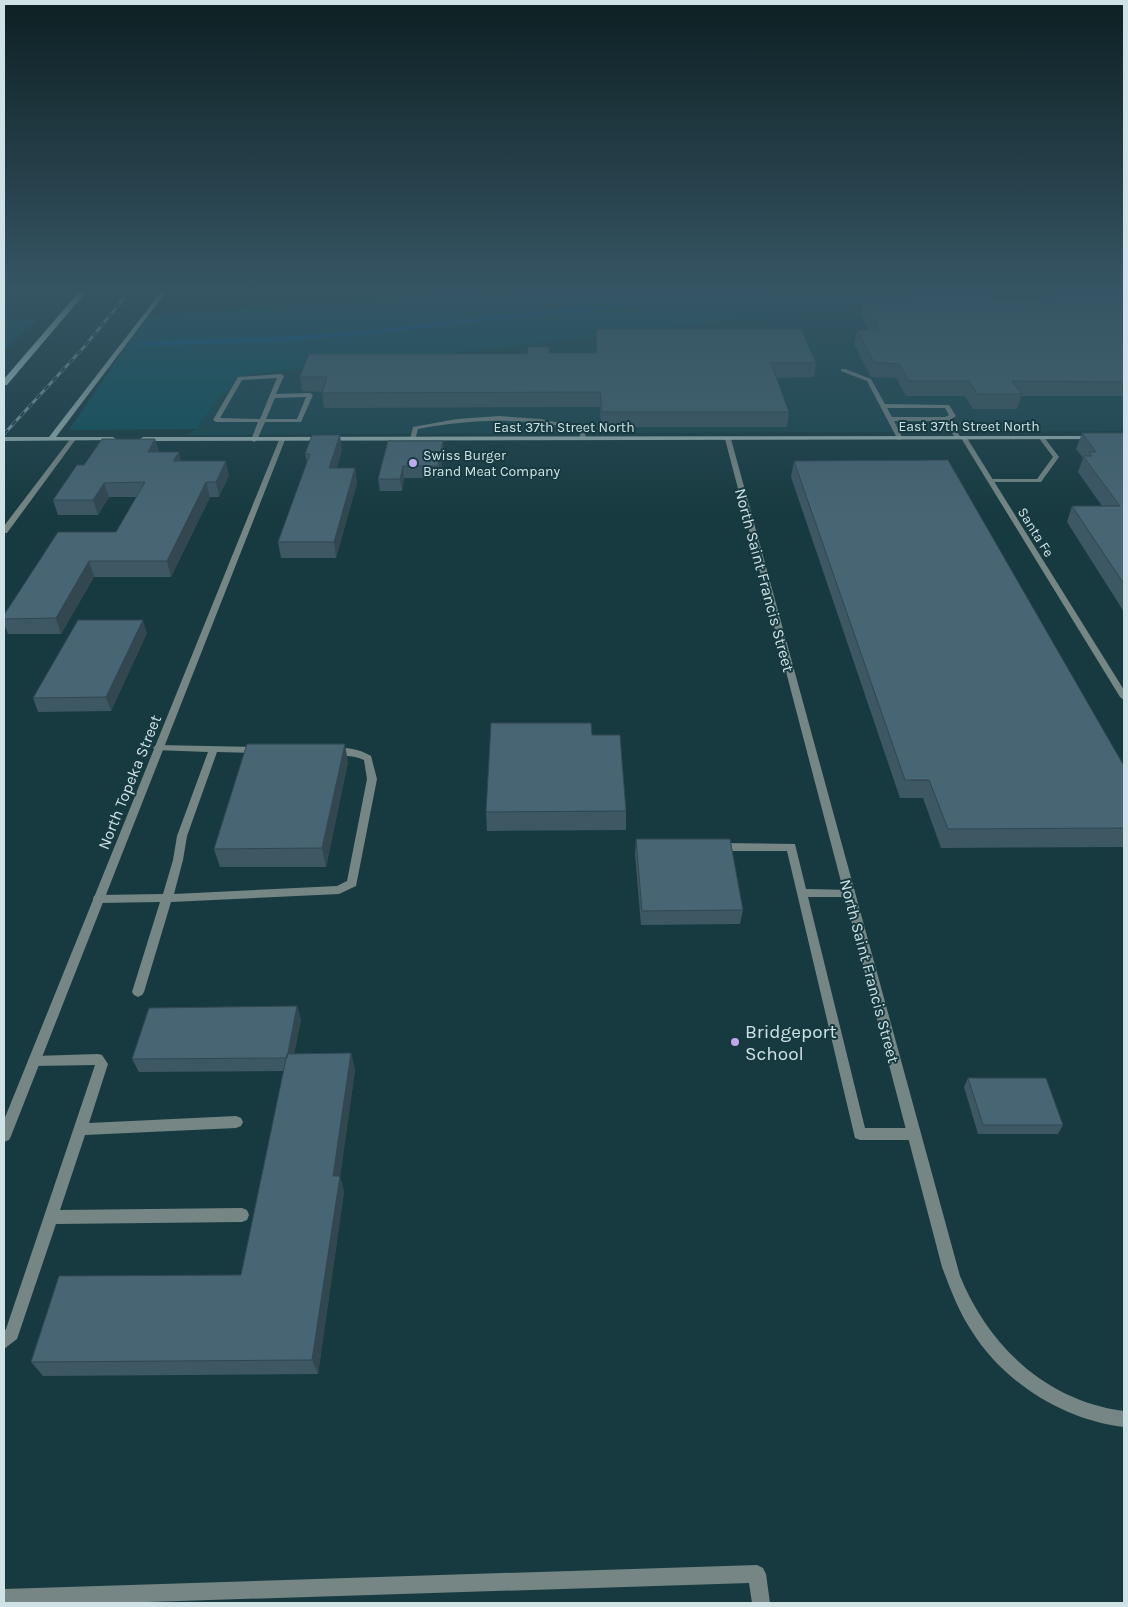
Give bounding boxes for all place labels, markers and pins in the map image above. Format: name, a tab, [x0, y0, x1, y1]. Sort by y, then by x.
place label: Swiss Burger Brand Meat Company	[423, 447, 561, 480]
marker: Swiss Burger Brand Meat Company	[407, 457, 419, 469]
place label: Bridgeport School	[745, 1021, 837, 1065]
marker: Bridgeport School	[729, 1036, 741, 1048]

